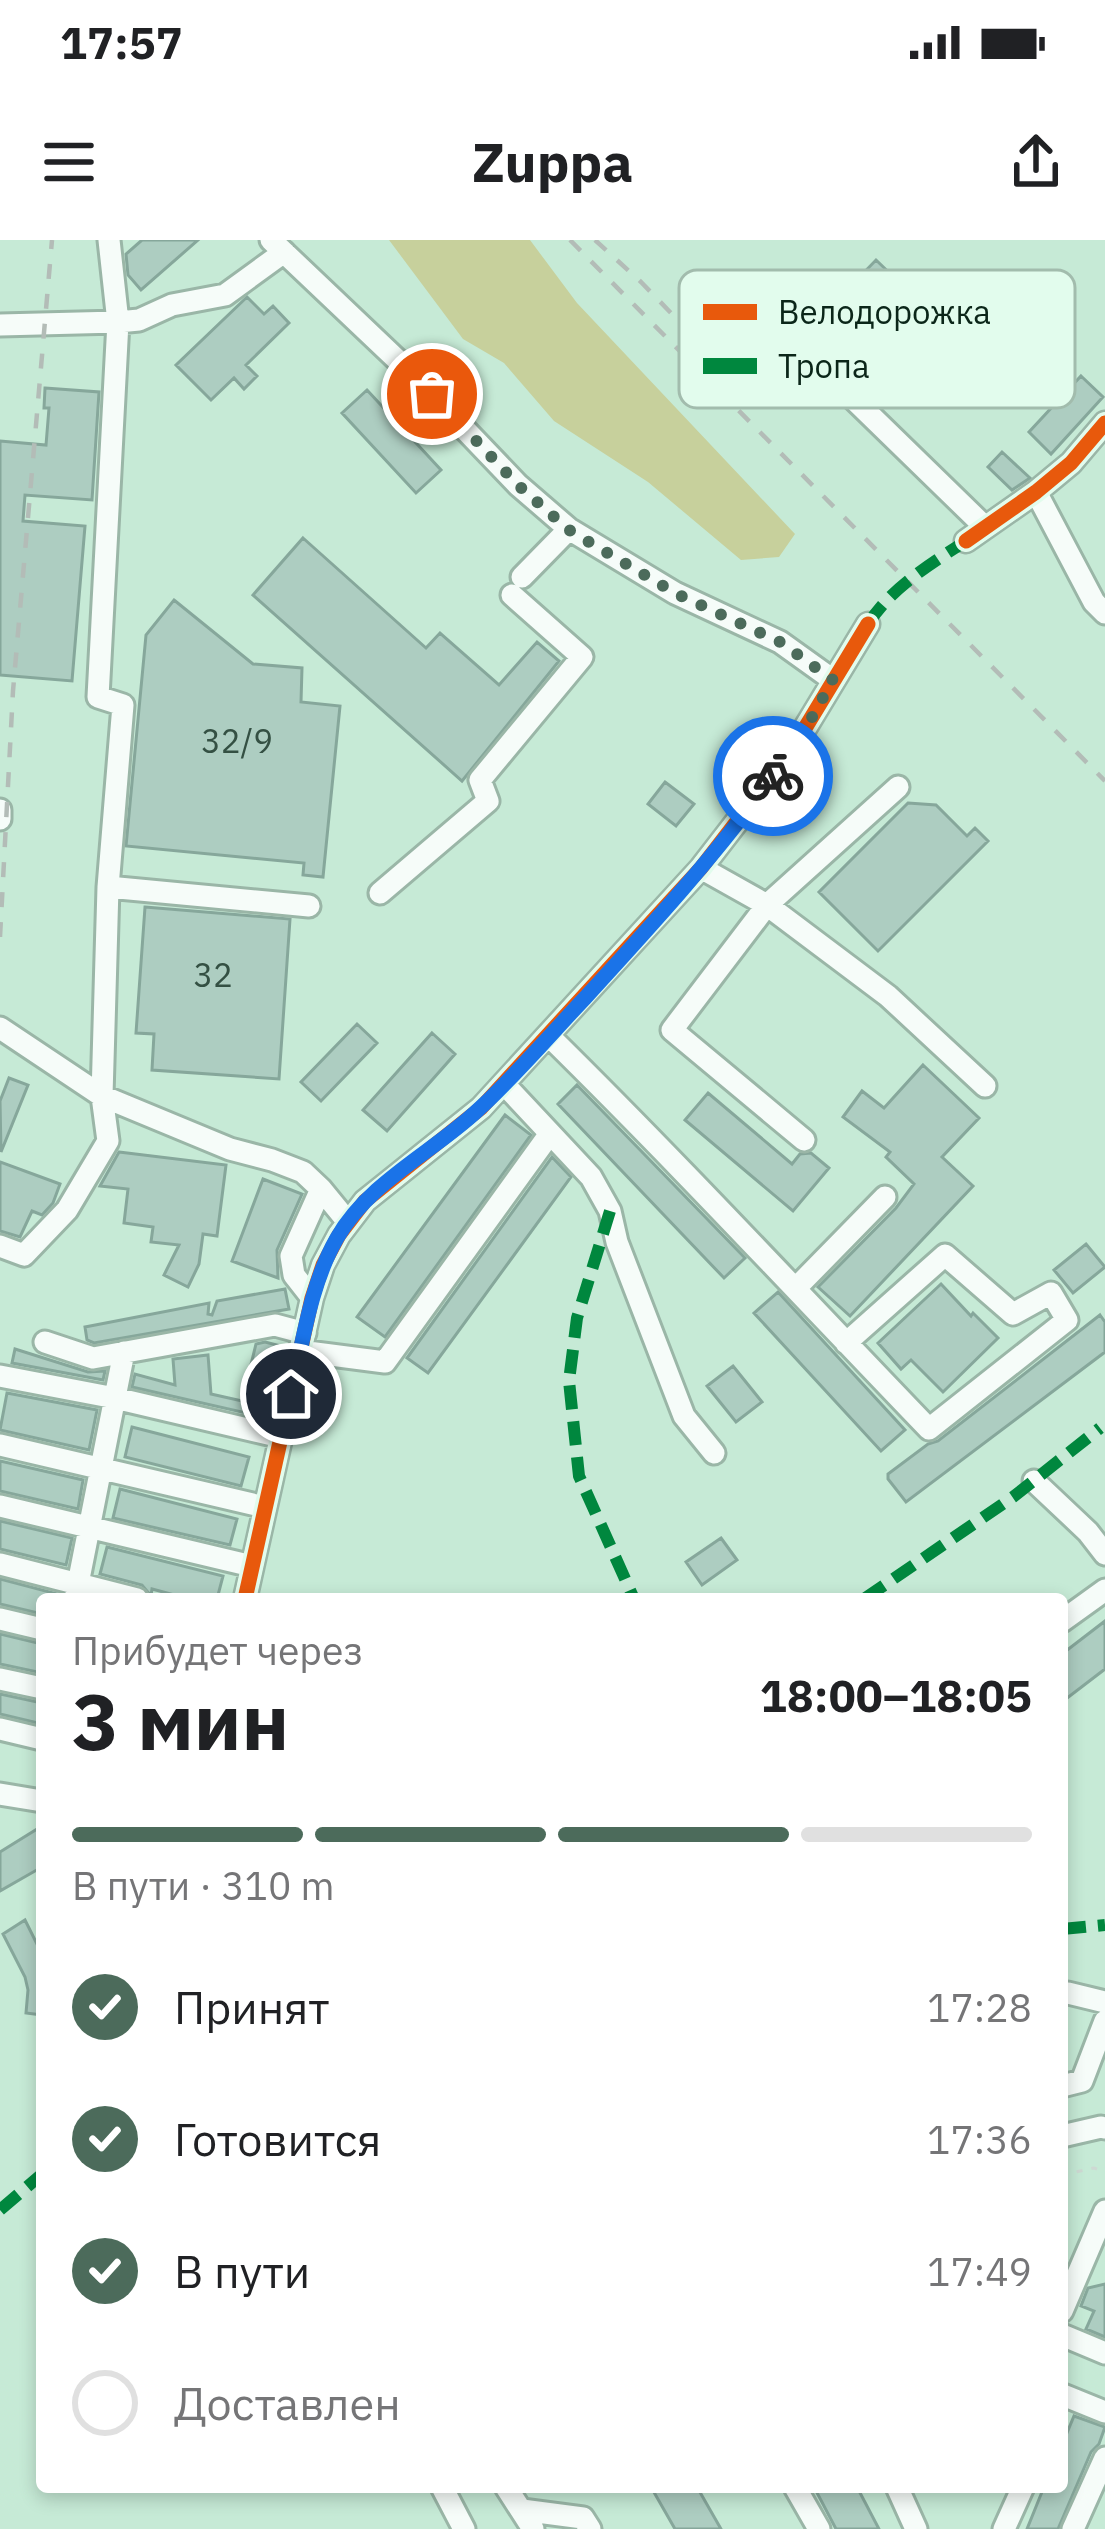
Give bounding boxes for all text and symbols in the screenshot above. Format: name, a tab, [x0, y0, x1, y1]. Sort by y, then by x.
text: 17:57	[60, 13, 183, 71]
text: Zuppa	[472, 127, 633, 197]
icon: menu	[36, 129, 102, 195]
icon: share	[1003, 129, 1069, 195]
legend	[679, 270, 1075, 408]
text: Велодорожка	[778, 290, 991, 333]
pin	[381, 343, 483, 445]
text: Тропа	[778, 344, 870, 387]
icon: bag	[399, 361, 465, 427]
courier	[713, 716, 833, 836]
house number: 32/9	[201, 719, 273, 762]
icon: bike	[740, 743, 806, 809]
house number: 32	[193, 953, 233, 996]
pin	[240, 1343, 342, 1445]
icon: home	[258, 1361, 324, 1427]
text: Прибудет через	[72, 1625, 363, 1676]
text: 18:00–18:05	[760, 1666, 1032, 1724]
text: 3 мин	[72, 1670, 289, 1771]
text: В пути · 310 m	[72, 1860, 335, 1911]
icon: check	[72, 1974, 138, 2040]
text: Принят	[174, 1978, 330, 2036]
text: 17:28	[927, 1982, 1032, 2033]
icon: check	[72, 2106, 138, 2172]
text: Готовится	[174, 2110, 381, 2168]
text: 17:36	[927, 2114, 1032, 2165]
icon: check	[72, 2238, 138, 2304]
text: В пути	[174, 2242, 310, 2300]
text: 17:49	[927, 2246, 1032, 2297]
text: Доставлен	[174, 2374, 401, 2432]

